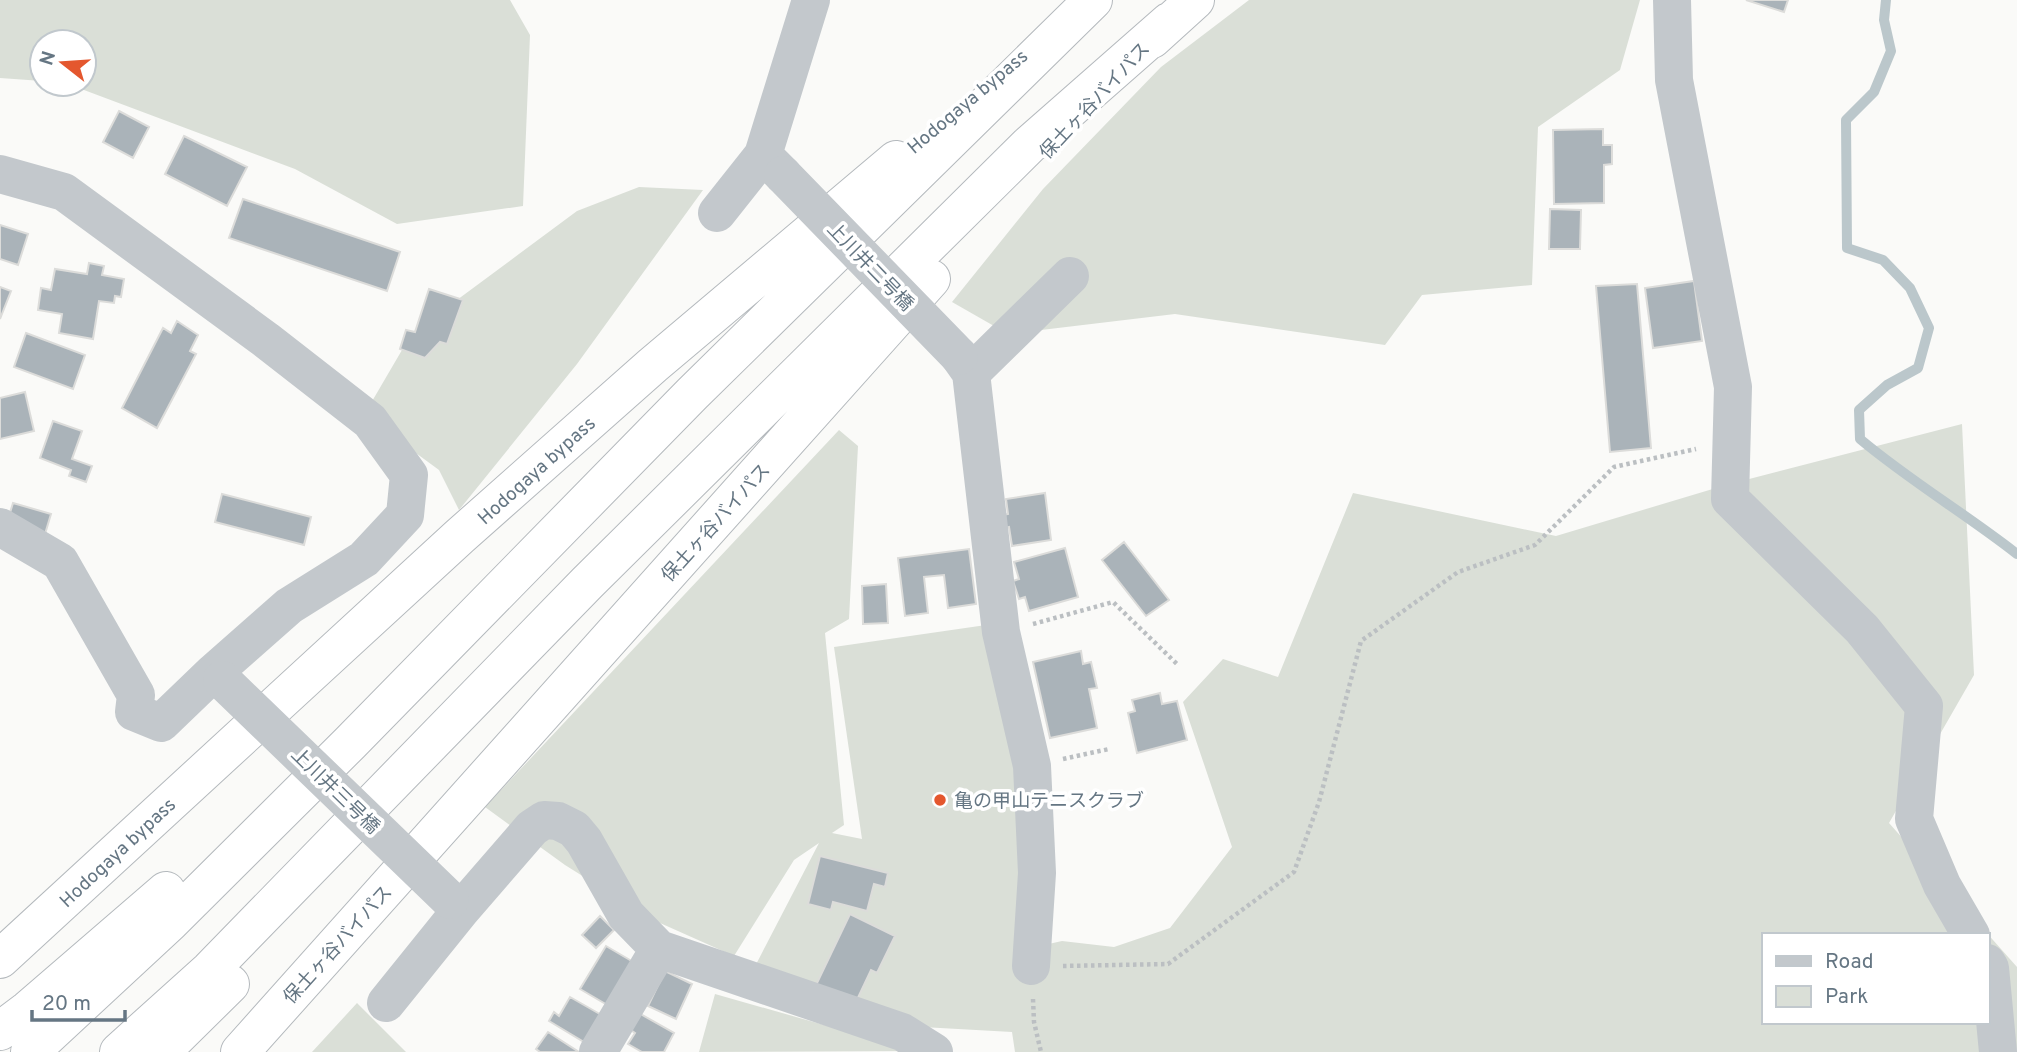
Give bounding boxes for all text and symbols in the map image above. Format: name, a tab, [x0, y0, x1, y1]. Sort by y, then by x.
north arrow	[28, 28, 98, 98]
street label: 保土ヶ谷バイパス	[1035, 38, 1156, 165]
street label: Hodogaya bypass	[903, 45, 1034, 160]
text: N	[35, 49, 62, 69]
street label: 上川井二号橋	[821, 218, 918, 317]
street label: Hodogaya bypass	[473, 412, 601, 531]
street label: 保土ヶ谷バイパス	[657, 459, 776, 588]
street label: 上川井三号橋	[285, 743, 384, 840]
place label: 亀の甲山テニスクラブ	[954, 790, 1144, 814]
marker: 亀の甲山テニスクラブ	[932, 792, 948, 808]
street label: Hodogaya bypass	[55, 793, 182, 914]
street label: 保土ヶ谷バイパス	[279, 881, 398, 1010]
legend	[1762, 933, 1989, 1024]
text: Road	[1825, 949, 1874, 976]
scale bar	[32, 978, 124, 1022]
text: Park	[1825, 984, 1868, 1011]
text: 20 m	[42, 991, 91, 1018]

